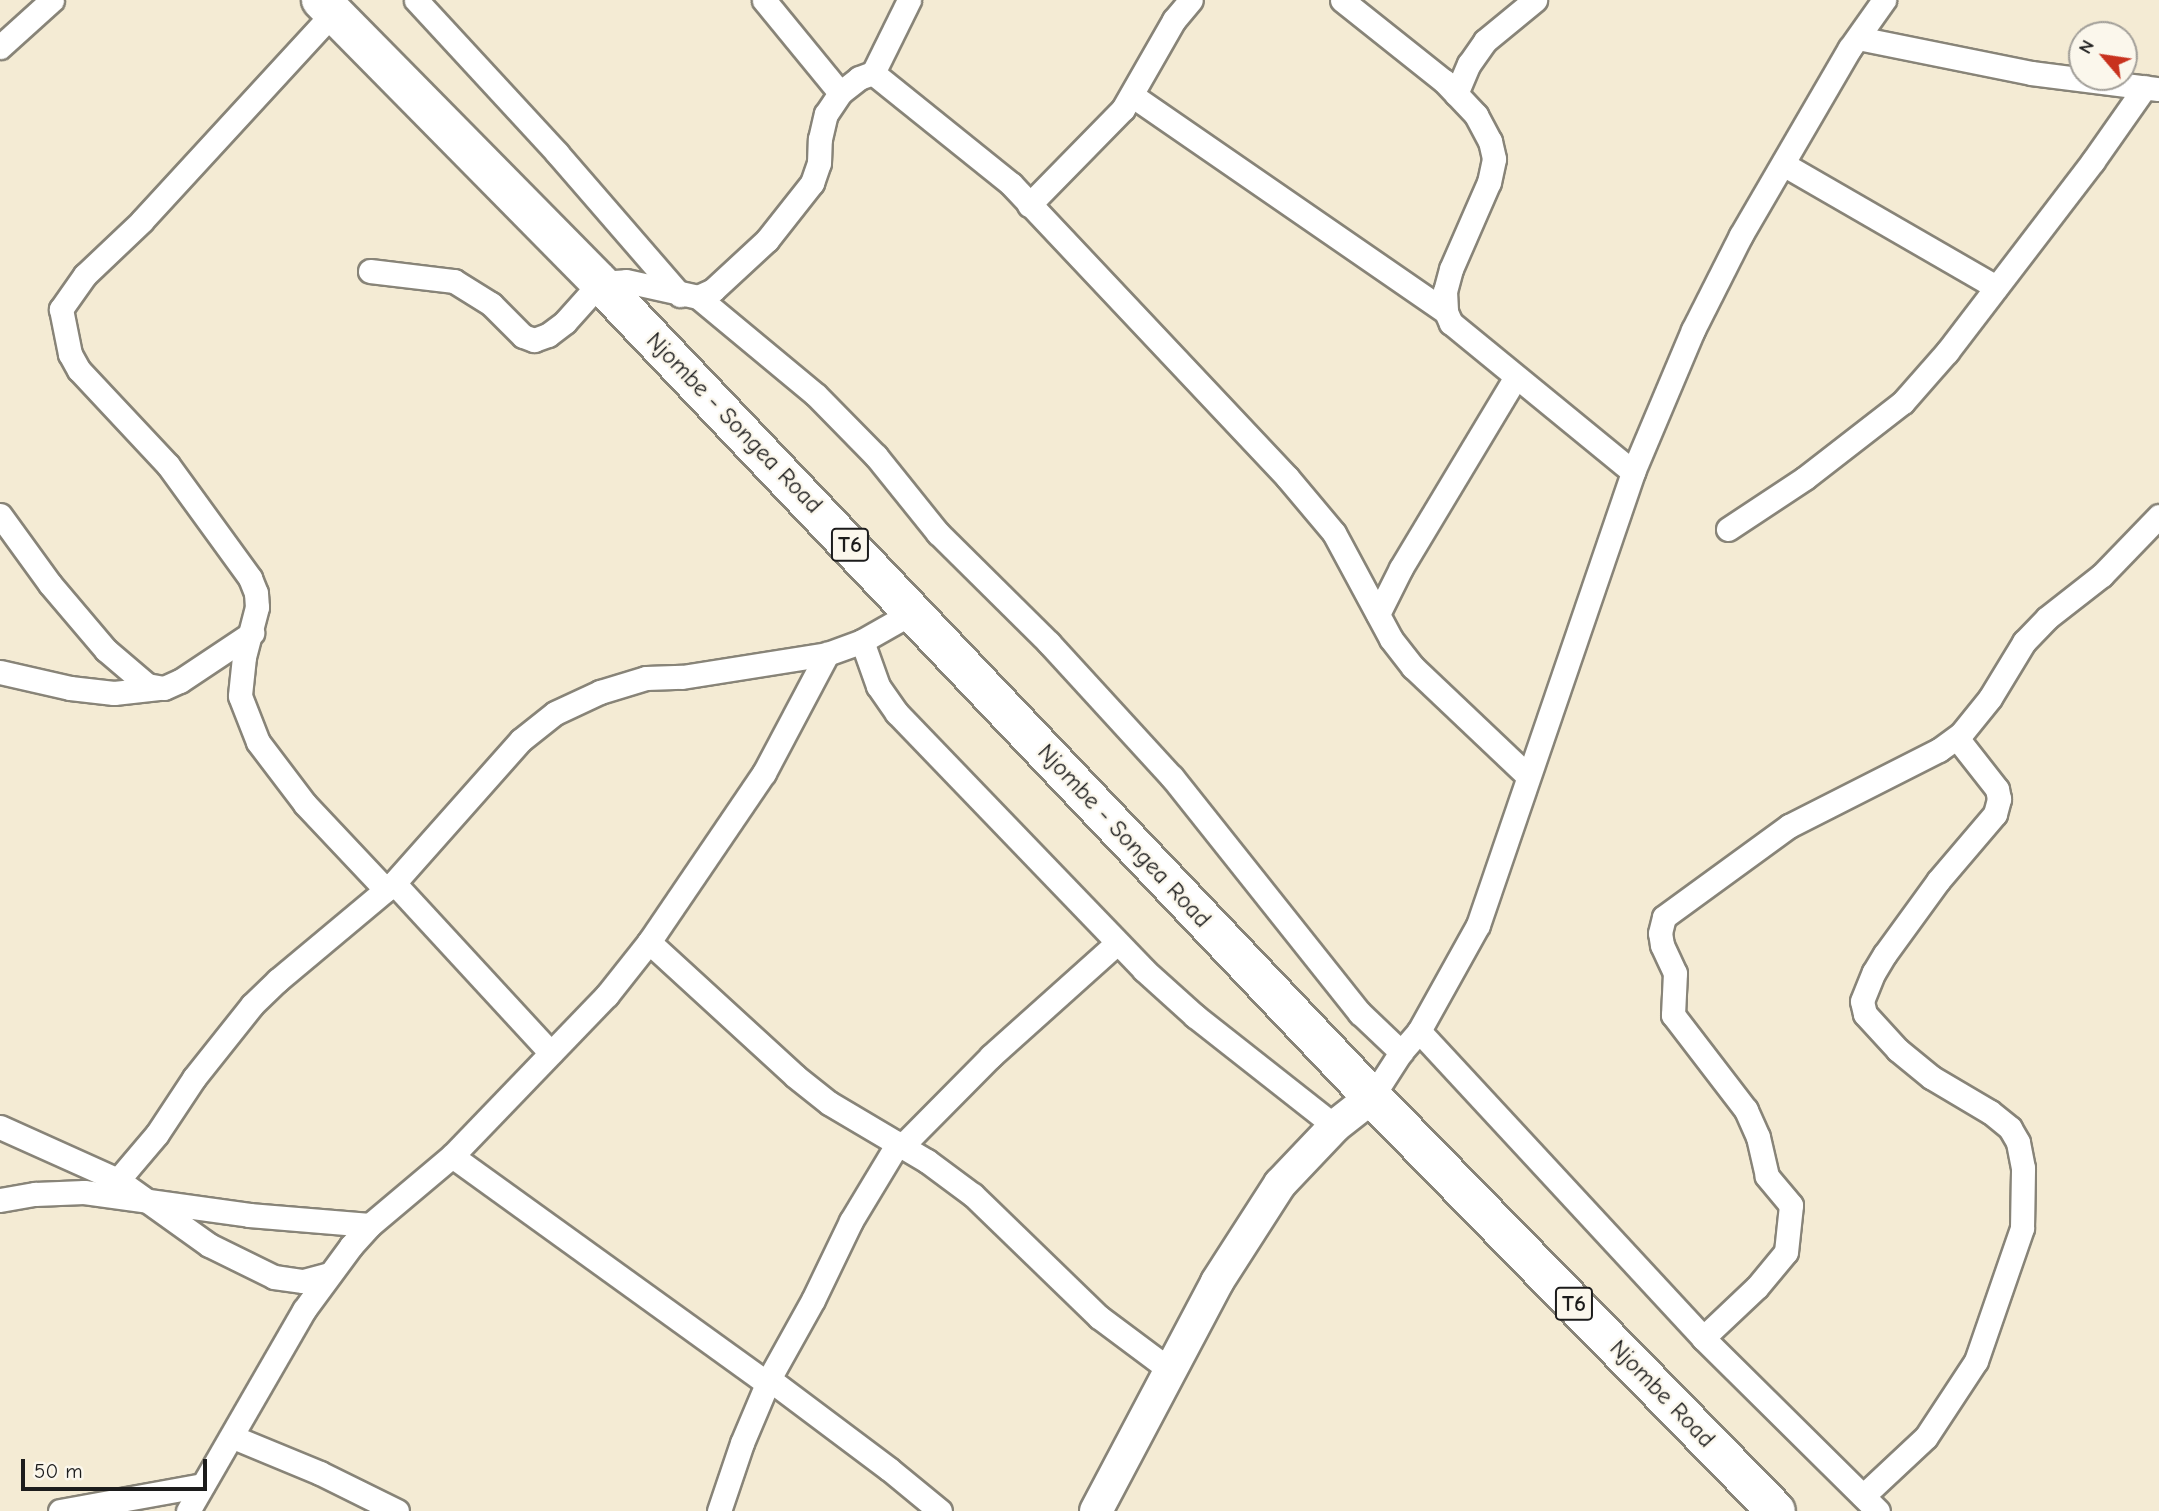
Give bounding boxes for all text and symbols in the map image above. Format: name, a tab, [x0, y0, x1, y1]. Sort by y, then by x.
north arrow	[2068, 21, 2138, 91]
text: N	[2074, 36, 2099, 58]
street label: Njombe - Songea Road	[640, 326, 828, 520]
road number: T6	[831, 526, 869, 565]
street label: Njombe - Songea Road	[1031, 738, 1217, 934]
road number: T6	[1555, 1284, 1593, 1324]
street label: Njombe Road	[1603, 1334, 1721, 1454]
scale bar	[24, 1444, 210, 1488]
text: 50 m	[34, 1459, 83, 1483]

